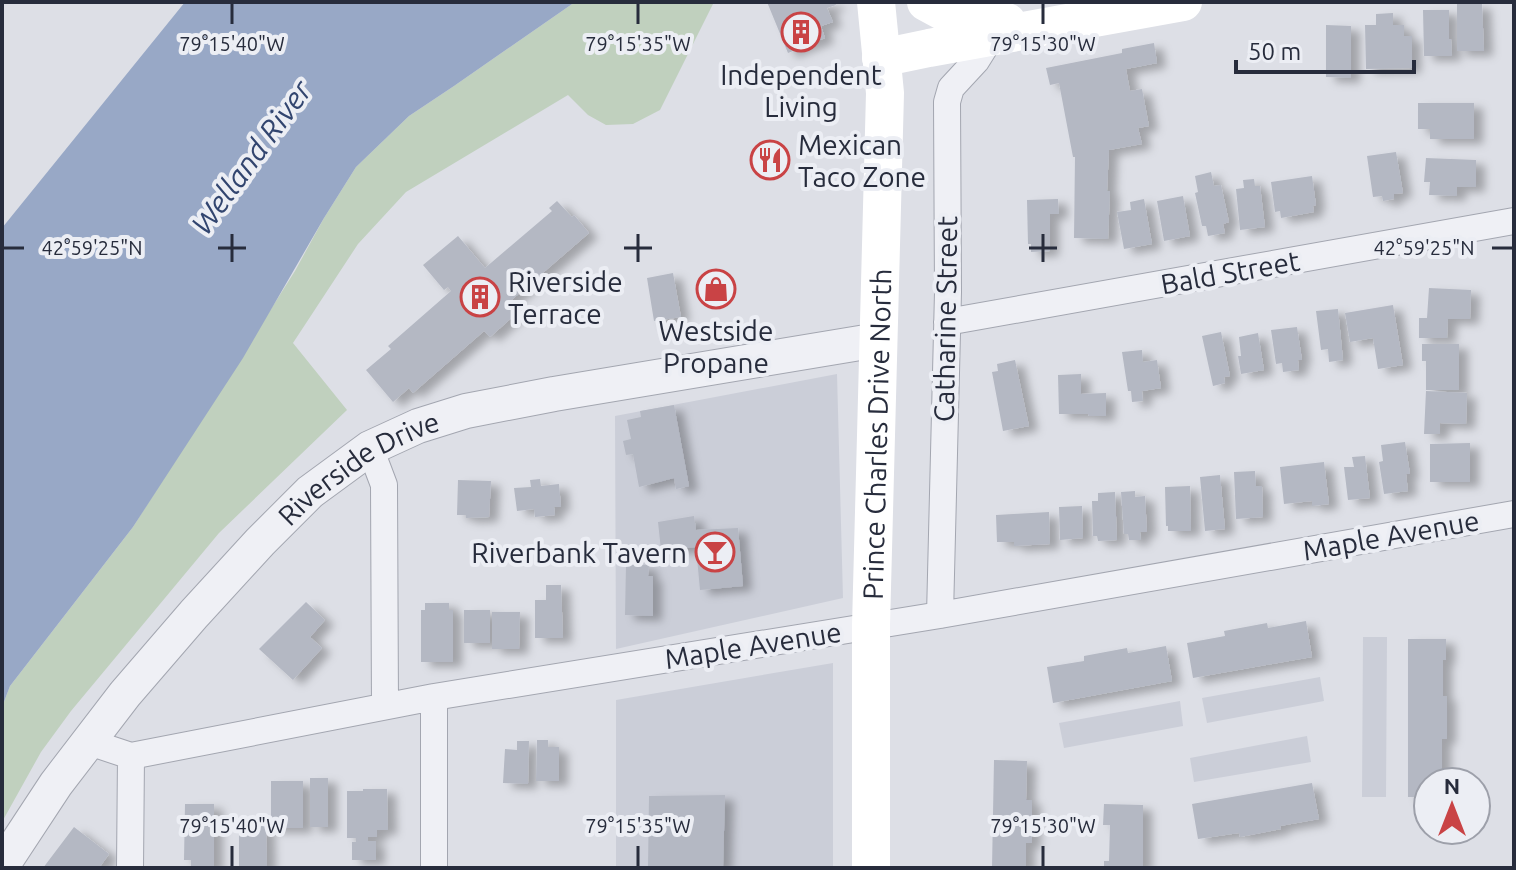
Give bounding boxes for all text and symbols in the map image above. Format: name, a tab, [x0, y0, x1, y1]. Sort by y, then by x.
building icon: Independent Living	[780, 11, 822, 53]
scale bar	[1236, 24, 1414, 74]
text: 79°15'40"W	[179, 32, 285, 55]
text: 79°15'35"W	[585, 32, 691, 55]
text: 79°15'30"W	[990, 32, 1096, 55]
text: 50 m	[1248, 38, 1301, 65]
place label: Independent Living	[720, 59, 882, 122]
water label: Welland River	[184, 72, 319, 240]
place label: Mexican Taco Zone	[798, 129, 926, 192]
restaurant icon: Mexican Taco Zone	[749, 139, 791, 181]
street label: Catharine Street	[928, 216, 962, 422]
text: 42°59'25"N	[41, 236, 143, 259]
text: 42°59'25"N	[1373, 236, 1475, 259]
street label: Bald Street	[1158, 245, 1302, 299]
place label: Riverside Terrace	[508, 266, 623, 329]
shop icon: Westside Propane	[695, 268, 737, 310]
street label: Prince Charles Drive North	[856, 268, 896, 600]
building icon: Riverside Terrace	[459, 276, 501, 318]
place label: Westside Propane	[659, 315, 773, 378]
street label: Riverside Drive	[271, 405, 443, 531]
street label: Maple Avenue	[1300, 504, 1482, 566]
bar icon: Riverbank Tavern	[694, 531, 736, 573]
place label: Riverbank Tavern	[471, 537, 687, 568]
street label: Maple Avenue	[662, 616, 844, 674]
north arrow	[1412, 766, 1492, 846]
text: N	[1444, 773, 1460, 798]
text: 79°15'40"W	[179, 814, 285, 837]
text: 79°15'35"W	[585, 814, 691, 837]
text: 79°15'30"W	[990, 814, 1096, 837]

